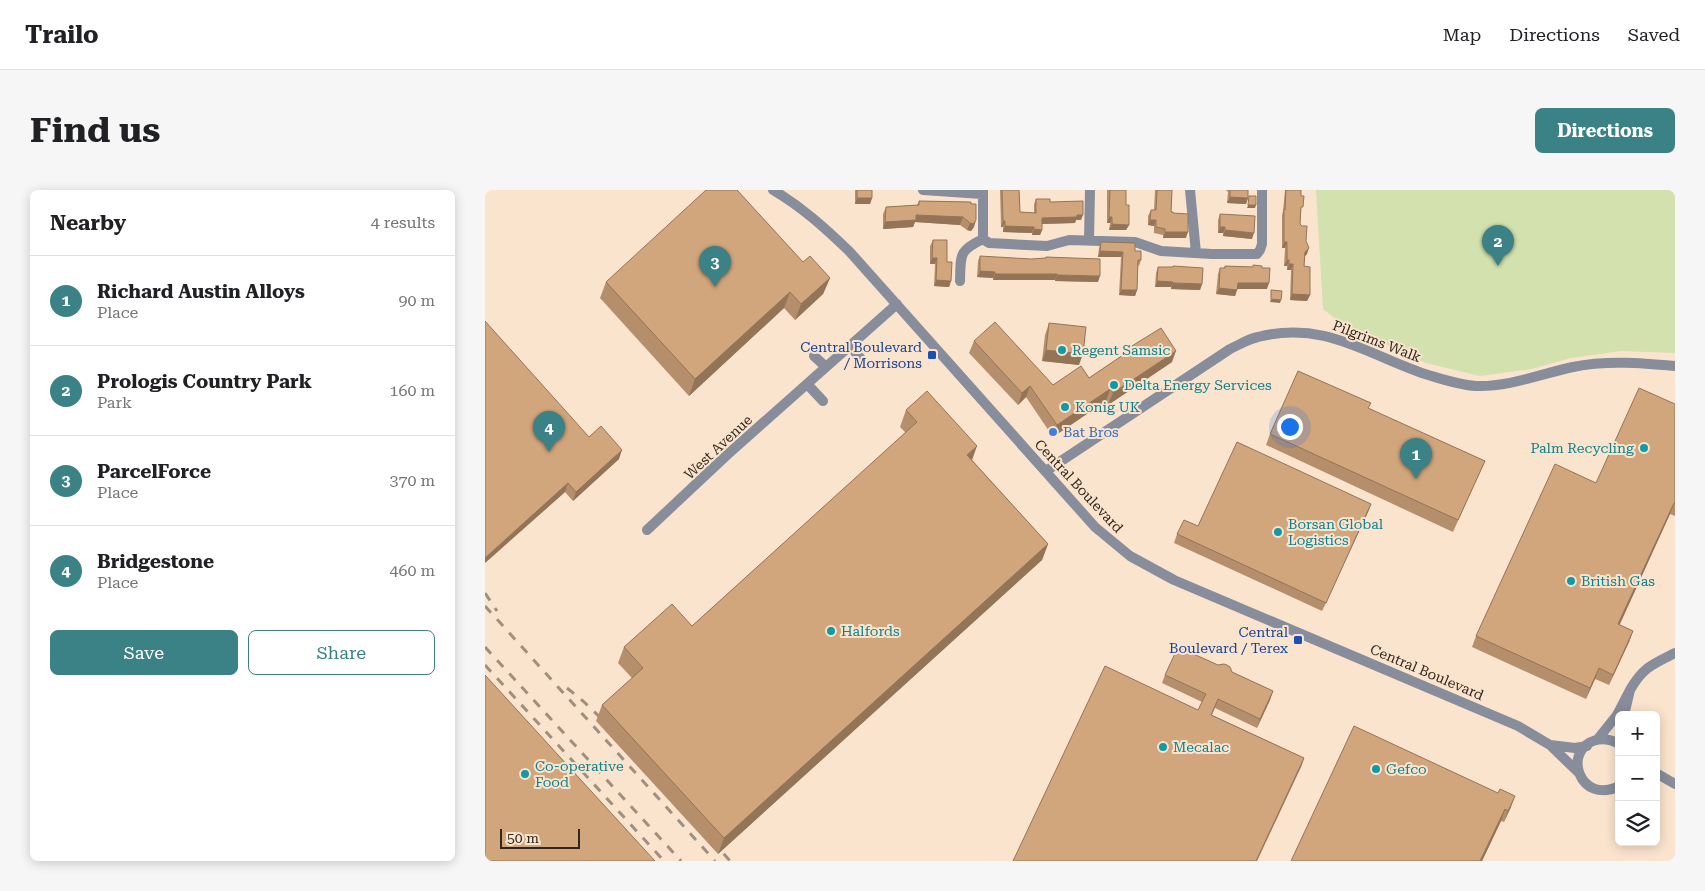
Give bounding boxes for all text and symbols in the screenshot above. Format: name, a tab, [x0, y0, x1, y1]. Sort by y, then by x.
text: Trailo	[25, 21, 99, 49]
text: Map	[1443, 24, 1481, 45]
text: Directions	[1509, 24, 1600, 45]
text: Saved	[1628, 24, 1680, 45]
button: Directions	[1535, 108, 1675, 153]
text: Find us	[30, 110, 160, 151]
text: Nearby	[50, 211, 126, 235]
text: 4 results	[371, 213, 435, 232]
pin: 2	[1482, 225, 1514, 266]
pin: 3	[699, 246, 731, 287]
text: Richard Austin Alloys	[97, 280, 305, 303]
text: 1	[62, 291, 70, 310]
text: 90 m	[398, 291, 435, 310]
text: Place	[97, 303, 138, 322]
street label: Pilgrims Walk	[1331, 317, 1424, 365]
place label: Central Boulevard / Morrisons	[800, 339, 922, 371]
place label: Regent Samsic	[1072, 342, 1170, 358]
marker: Regent Samsic	[1056, 344, 1068, 356]
marker: Central Boulevard / Morrisons	[926, 349, 938, 361]
text: Prologis Country Park	[97, 370, 312, 393]
place label: Delta Energy Services	[1124, 377, 1272, 393]
marker: Delta Energy Services	[1108, 379, 1120, 391]
text: 2	[62, 381, 70, 400]
text: 160 m	[389, 381, 435, 400]
text: Park	[97, 393, 132, 412]
place label: Konig UK	[1075, 399, 1140, 415]
marker: Konig UK	[1059, 401, 1071, 413]
pin: 4	[533, 411, 565, 452]
street label: West Avenue	[681, 411, 755, 482]
your location	[1277, 414, 1303, 440]
place label: Bat Bros	[1063, 424, 1119, 440]
marker: Bat Bros	[1047, 426, 1059, 438]
street label: Central Boulevard	[1032, 436, 1126, 536]
pin: 1	[1400, 438, 1432, 479]
place label: Palm Recycling	[1530, 440, 1634, 456]
marker: Palm Recycling	[1638, 442, 1650, 454]
text: ParcelForce	[97, 460, 211, 483]
text: 3	[62, 471, 70, 490]
text: 370 m	[389, 471, 435, 490]
text: Place	[97, 483, 138, 502]
place label: Borsan Global Logistics	[1288, 516, 1384, 548]
marker: Borsan Global Logistics	[1272, 526, 1284, 538]
text: Bridgestone	[97, 550, 214, 573]
text: 4	[62, 561, 70, 580]
text: 460 m	[389, 561, 435, 580]
text: Place	[97, 573, 138, 592]
place label: British Gas	[1581, 573, 1655, 589]
marker: British Gas	[1565, 575, 1577, 587]
place label: Halfords	[841, 623, 900, 639]
place label: Central Boulevard / Terex	[1169, 624, 1289, 656]
marker: Halfords	[825, 625, 837, 637]
button: Save	[50, 630, 238, 675]
button: Share	[248, 630, 435, 675]
marker: Central Boulevard / Terex	[1292, 634, 1304, 646]
street label: Central Boulevard	[1368, 641, 1486, 703]
map controls	[1615, 711, 1660, 846]
button: +	[1615, 711, 1660, 756]
place label: Mecalac	[1173, 739, 1229, 755]
marker: Mecalac	[1157, 741, 1169, 753]
button: −	[1615, 756, 1660, 801]
place label: Co-operative Food	[535, 758, 624, 790]
place label: Gefco	[1386, 761, 1427, 777]
marker: Gefco	[1370, 763, 1382, 775]
marker: Co-operative Food	[519, 768, 531, 780]
button: layers	[1615, 801, 1660, 846]
scale bar	[500, 826, 580, 849]
text: 50 m	[507, 830, 539, 846]

